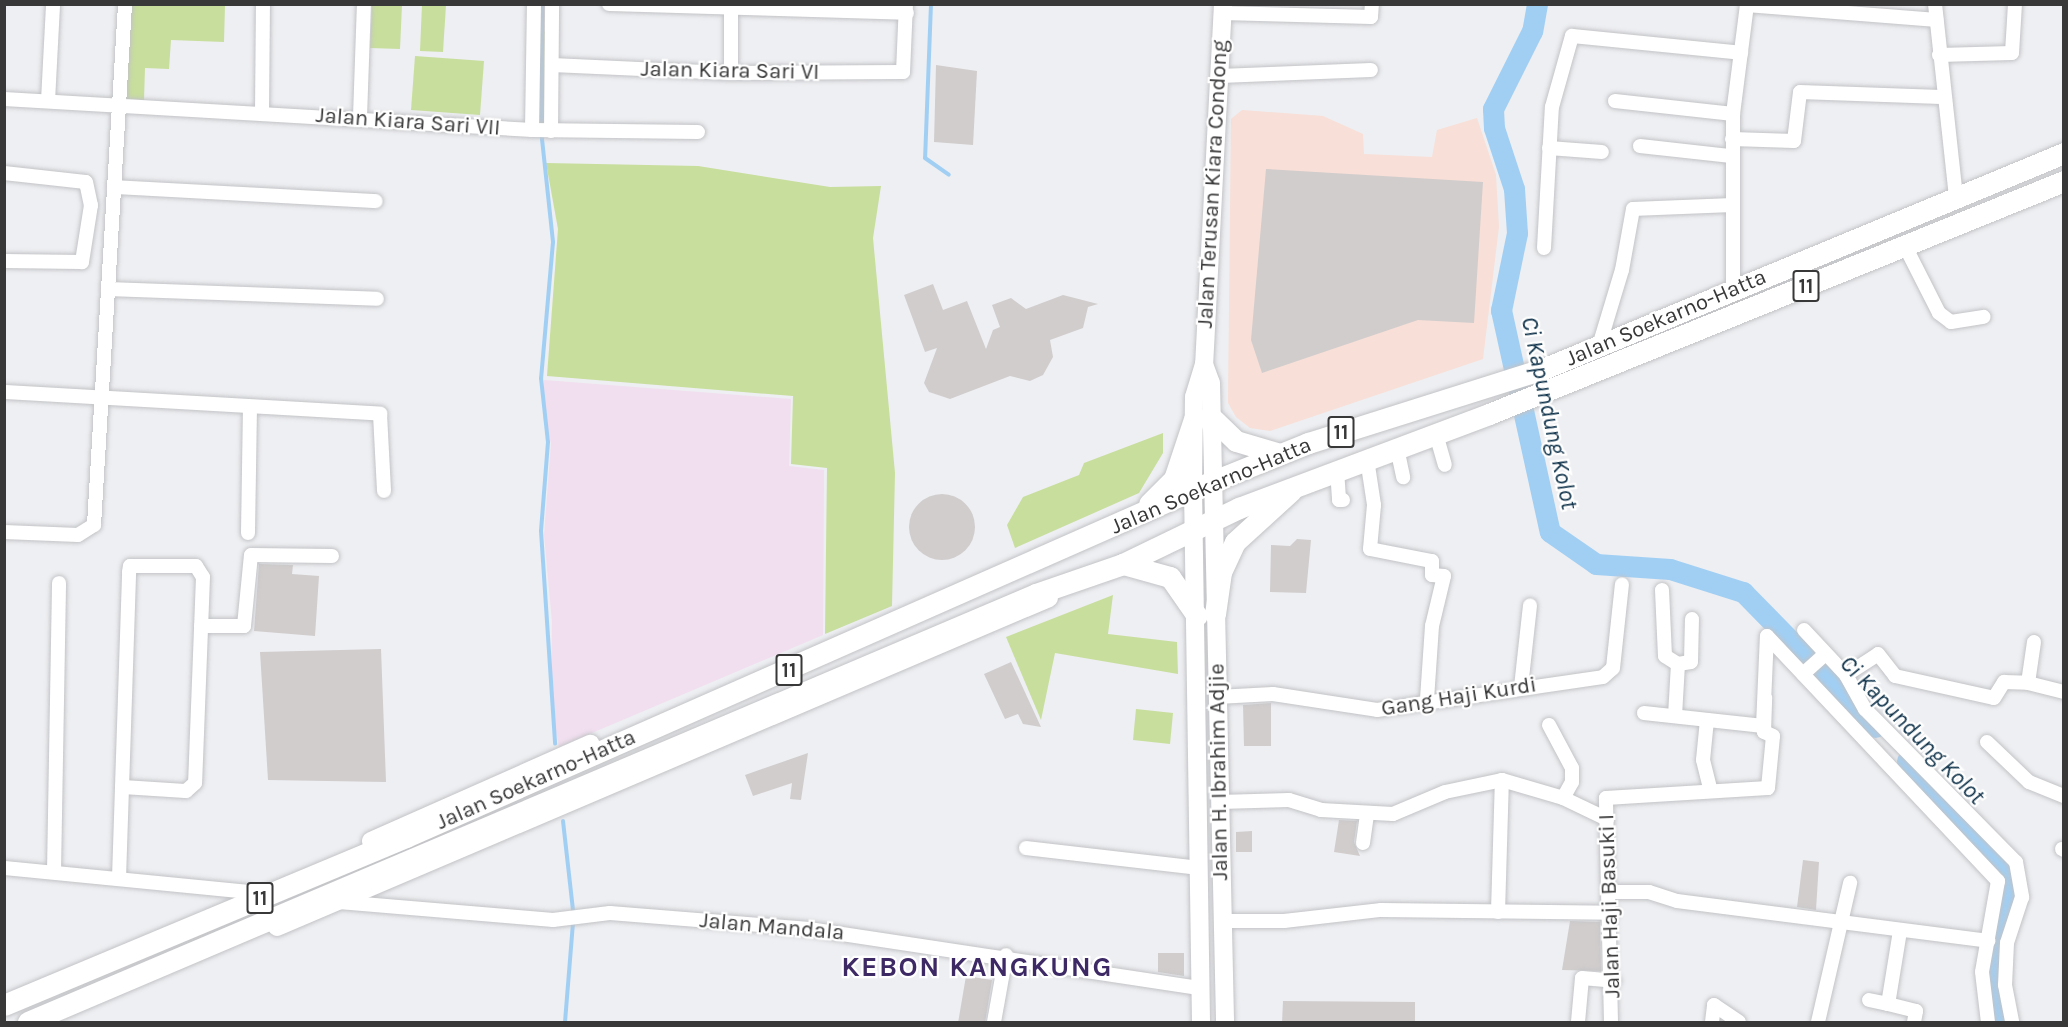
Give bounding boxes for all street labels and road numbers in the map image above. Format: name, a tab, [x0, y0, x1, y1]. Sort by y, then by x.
street label: Jalan Terusan Kiara Condong	[1192, 39, 1234, 329]
street label: Jalan Kiara Sari VI	[640, 56, 820, 86]
street label: Jalan Kiara Sari VII	[315, 102, 501, 142]
street label: Jalan Soekarno-Hatta	[1562, 264, 1770, 372]
road number: 11	[1792, 268, 1820, 304]
road number: 11	[1328, 414, 1354, 450]
street label: Jalan Soekarno-Hatta	[1107, 432, 1315, 540]
road number: 11	[776, 652, 802, 688]
street label: Jalan H. Ibrahim Adjie	[1204, 663, 1234, 881]
street label: Gang Haji Kurdi	[1379, 672, 1539, 722]
street label: Jalan Soekarno-Hatta	[432, 724, 640, 836]
street label: Jalan Haji Basuki I	[1594, 813, 1626, 999]
road number: 11	[246, 880, 274, 916]
street label: Jalan Mandala	[699, 908, 845, 946]

